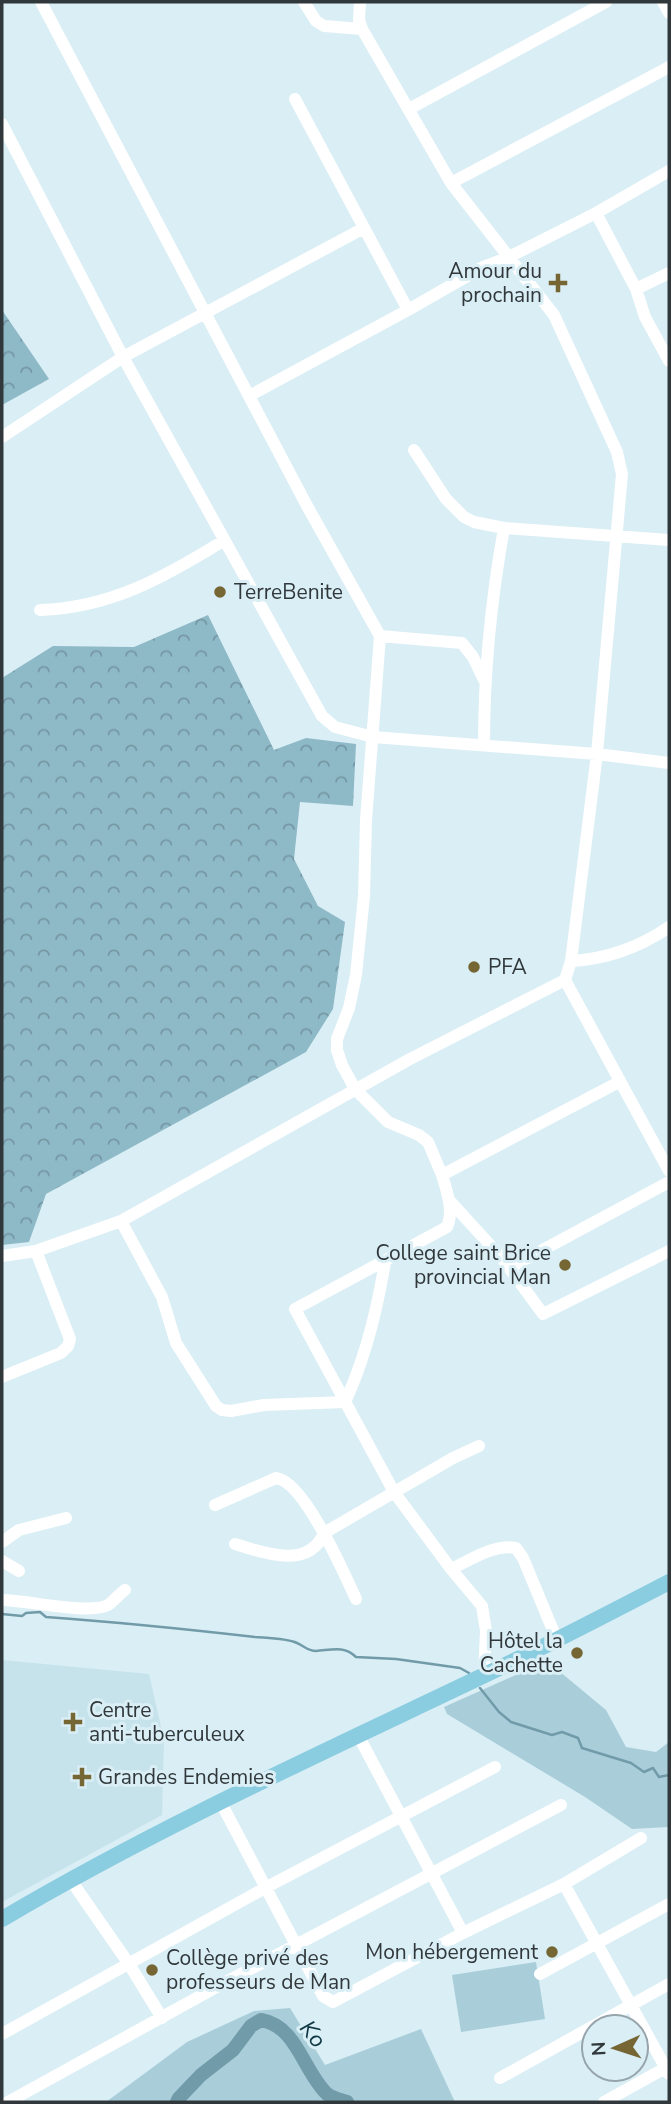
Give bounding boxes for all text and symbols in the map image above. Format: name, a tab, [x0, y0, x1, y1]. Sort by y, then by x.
place label: Amour du prochain	[448, 257, 542, 309]
marker: Amour du prochain	[548, 273, 568, 293]
place label: TerreBenite	[234, 578, 343, 606]
marker: TerreBenite	[212, 584, 228, 600]
place label: PFA	[488, 953, 527, 981]
marker: PFA	[466, 959, 482, 975]
place label: College saint Brice provincial Man	[376, 1239, 551, 1291]
marker: College saint Brice provincial Man	[557, 1257, 573, 1273]
place label: Hôtel la Cachette	[480, 1627, 563, 1679]
marker: Hôtel la Cachette	[569, 1645, 585, 1661]
place label: Centre anti-tuberculeux	[89, 1696, 245, 1748]
marker: Centre anti-tuberculeux	[63, 1712, 83, 1732]
place label: Grandes Endemies	[98, 1763, 274, 1791]
marker: Grandes Endemies	[72, 1767, 92, 1787]
place label: Mon hébergement	[365, 1938, 539, 1966]
place label: Collège privé des professeurs de Man	[166, 1944, 351, 1996]
marker: Mon hébergement	[544, 1944, 560, 1960]
marker: Collège privé des professeurs de Man	[144, 1962, 160, 1978]
north arrow	[580, 2013, 650, 2083]
water label: Ko	[293, 2014, 333, 2054]
text: N	[586, 2041, 612, 2057]

